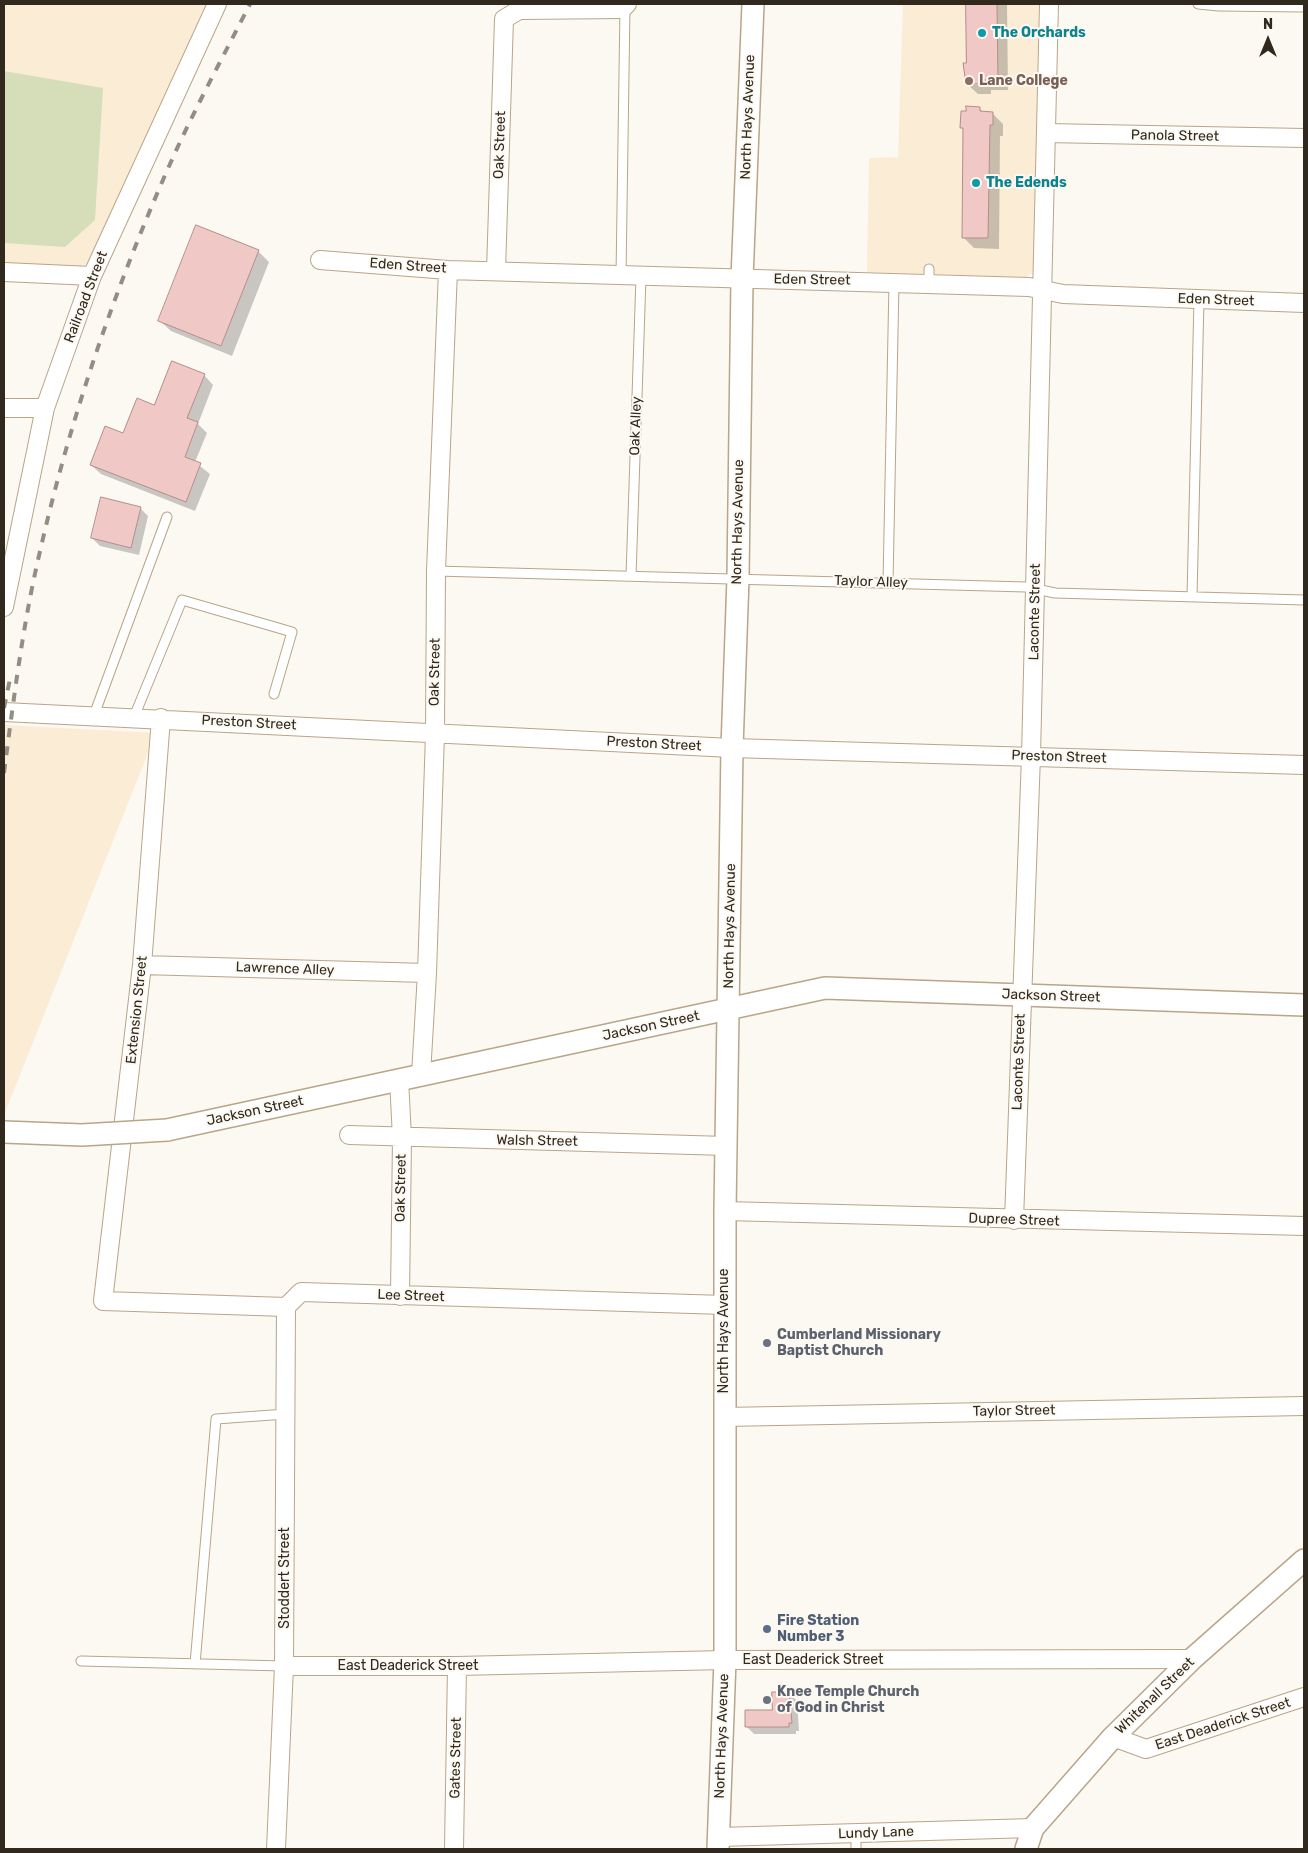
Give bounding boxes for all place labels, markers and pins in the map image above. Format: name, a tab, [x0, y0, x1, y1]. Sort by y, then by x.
place label: The Orchards	[992, 25, 1086, 41]
marker: The Orchards	[976, 27, 988, 39]
place label: Lane College	[979, 73, 1068, 89]
marker: Lane College	[963, 75, 975, 87]
place label: The Edends	[986, 175, 1067, 191]
marker: The Edends	[970, 177, 982, 189]
place label: Cumberland Missionary Baptist Church	[777, 1327, 941, 1360]
marker: Cumberland Missionary Baptist Church	[761, 1337, 773, 1349]
place label: Fire Station Number 3	[777, 1613, 859, 1645]
marker: Fire Station Number 3	[761, 1623, 773, 1635]
place label: Knee Temple Church of God in Christ	[777, 1684, 919, 1716]
marker: Knee Temple Church of God in Christ	[761, 1694, 773, 1706]

